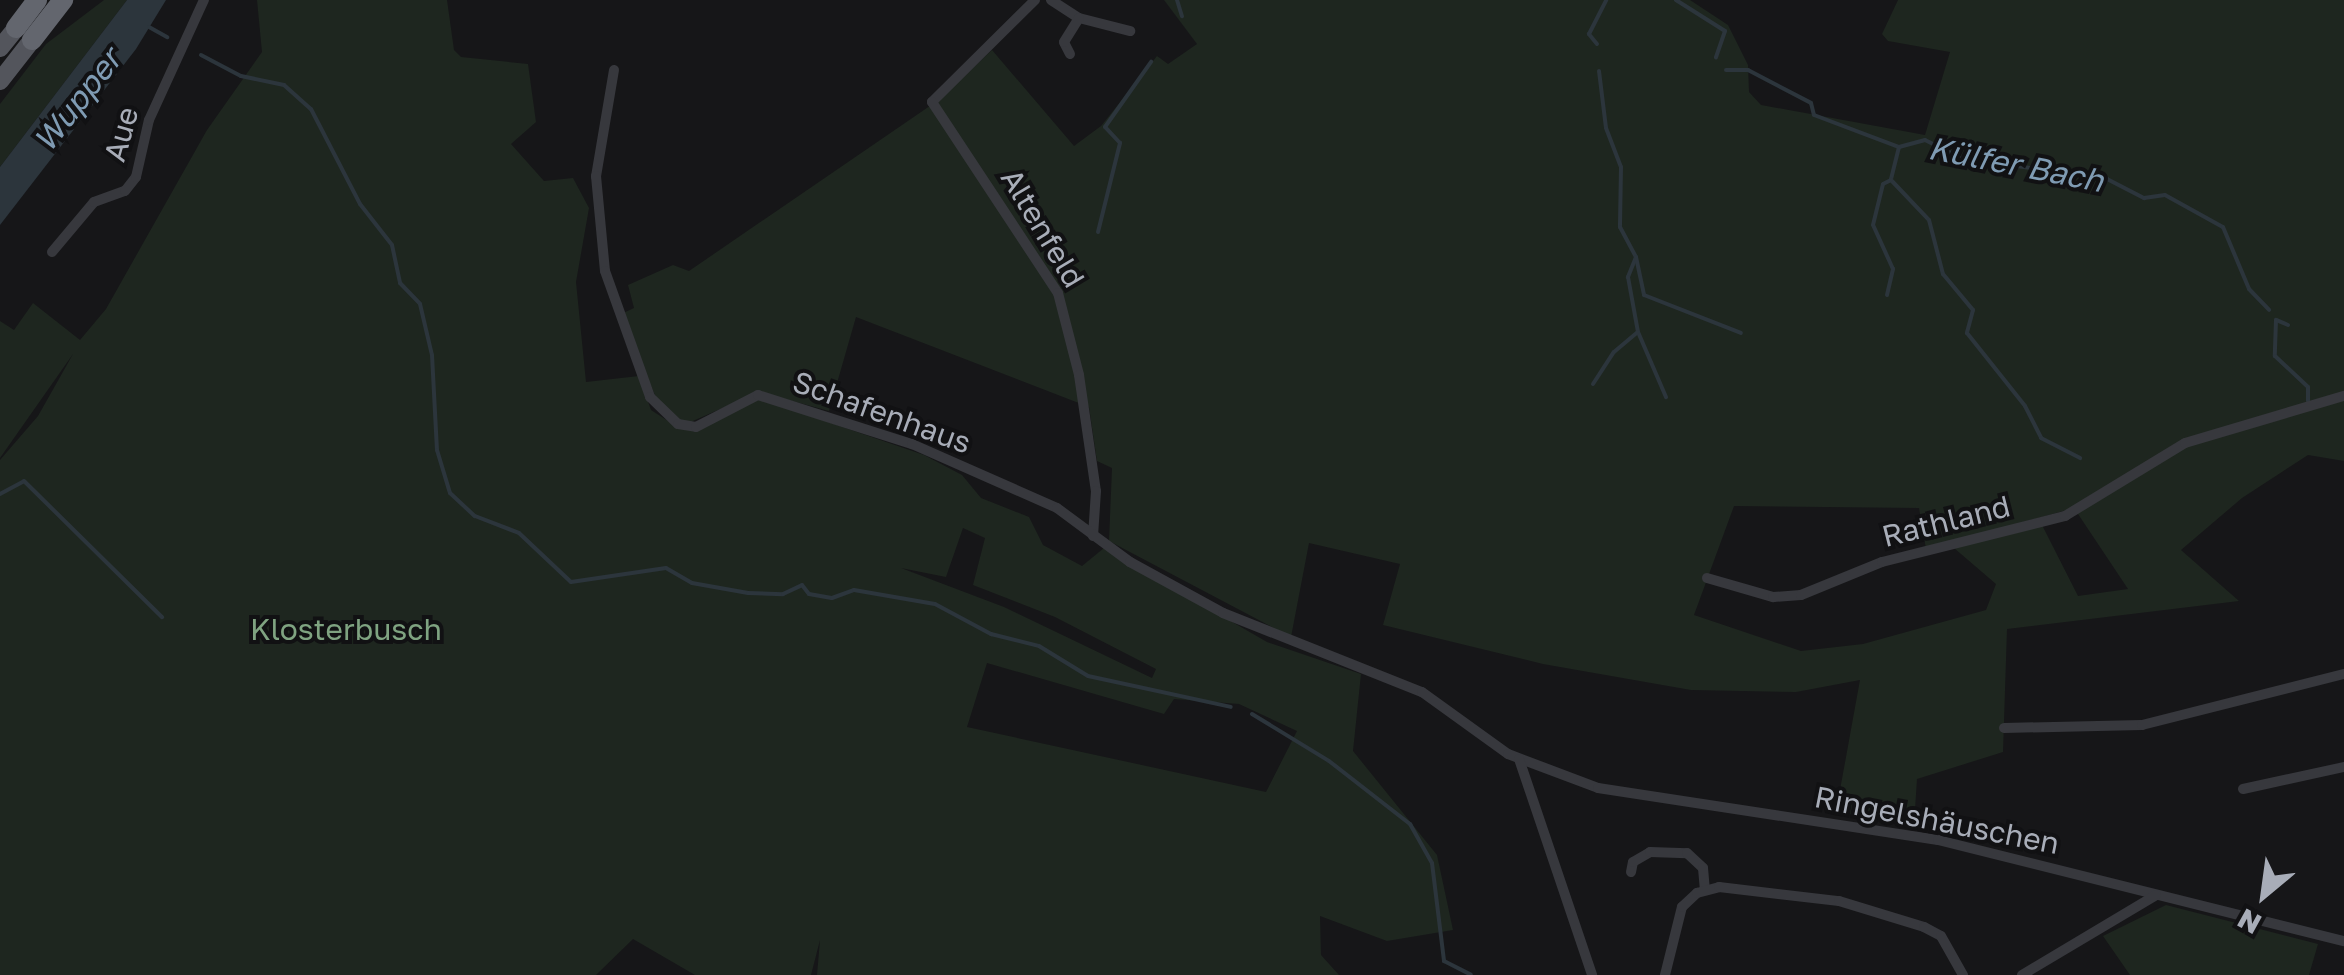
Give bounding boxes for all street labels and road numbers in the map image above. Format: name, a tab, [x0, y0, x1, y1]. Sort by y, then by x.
street label: Aue	[96, 103, 146, 165]
street label: Altenfeld	[994, 162, 1092, 294]
street label: Schafenhaus	[788, 363, 976, 461]
street label: Rathland	[1878, 488, 2014, 554]
street label: Ringelshäuschen	[1812, 779, 2062, 861]

